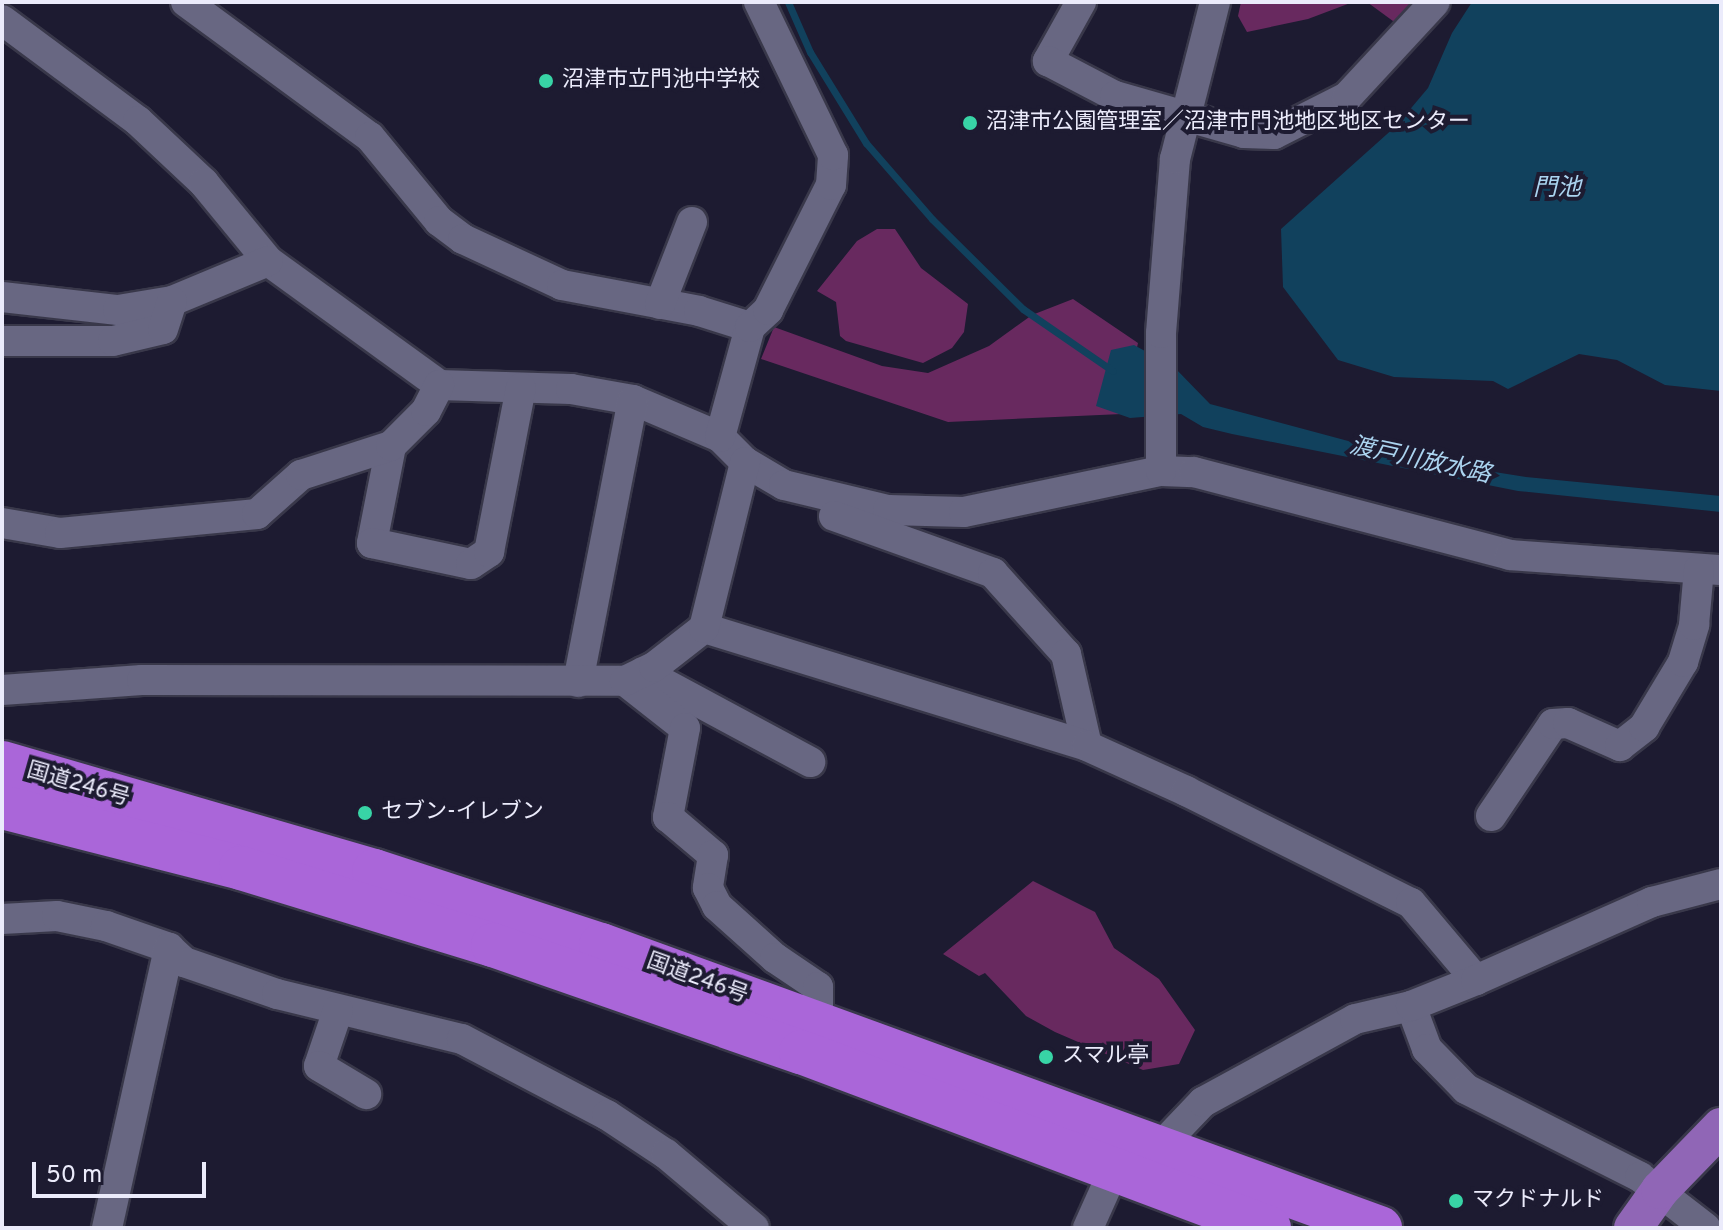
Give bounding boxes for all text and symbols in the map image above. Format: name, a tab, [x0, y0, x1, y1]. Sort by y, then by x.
place label: 沼津市立門池中学校	[562, 68, 760, 94]
marker: 沼津市立門池中学校	[537, 72, 555, 90]
place label: 沼津市公園管理室／沼津市門池地区地区センター	[986, 110, 1470, 136]
marker: 沼津市公園管理室／沼津市門池地区地区センター	[961, 114, 979, 132]
water label: 門池	[1533, 176, 1581, 204]
water label: 渡戸川放水路	[1347, 433, 1493, 491]
street label: 国道246号	[23, 758, 133, 812]
place label: セブン-イレブン	[381, 800, 544, 826]
marker: セブン-イレブン	[356, 804, 374, 822]
street label: 国道246号	[643, 948, 751, 1010]
place label: スマル亭	[1062, 1044, 1150, 1070]
marker: スマル亭	[1037, 1048, 1055, 1066]
scale bar	[36, 1146, 210, 1196]
text: 50 m	[46, 1161, 102, 1191]
place label: マクドナルド	[1472, 1188, 1604, 1214]
marker: マクドナルド	[1447, 1192, 1465, 1210]

